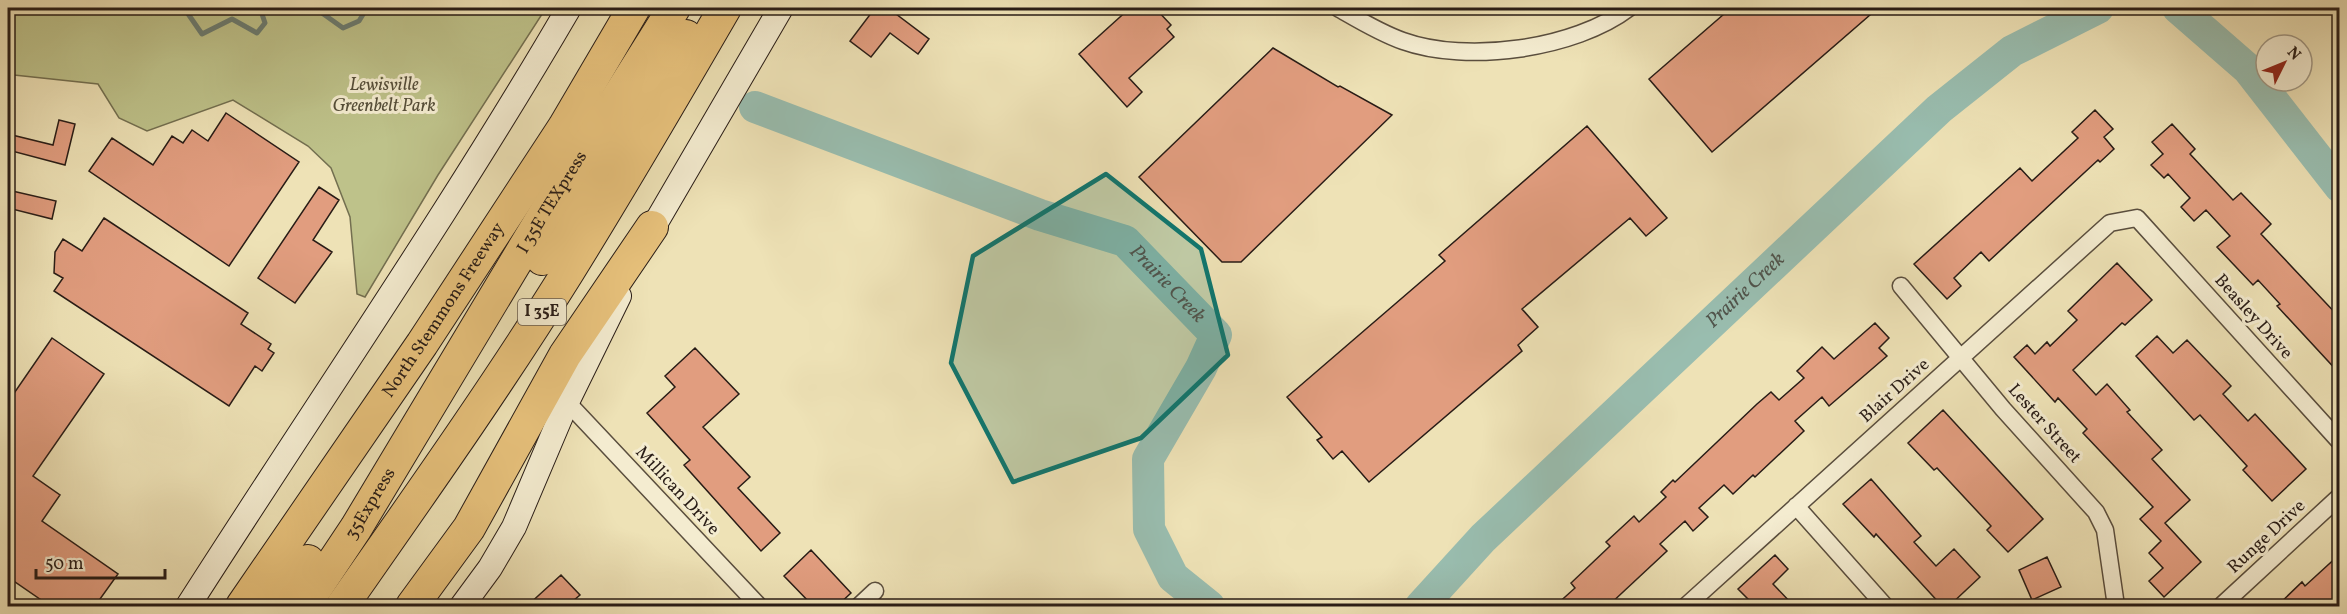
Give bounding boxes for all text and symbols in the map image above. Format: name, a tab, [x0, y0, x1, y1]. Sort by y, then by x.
north arrow	[2254, 33, 2314, 93]
text: N	[2281, 42, 2306, 66]
park label: Lewisville Greenbelt Park	[333, 73, 436, 119]
street label: I 35E TEXpress	[511, 146, 594, 258]
street label: North Stemmons Freeway	[376, 217, 511, 403]
water label: Prairie Creek	[1122, 239, 1212, 330]
water label: Prairie Creek	[1700, 246, 1792, 335]
street label: Beasley Drive	[2208, 269, 2298, 365]
road number: I 35E	[518, 299, 566, 325]
street label: Blair Drive	[1855, 353, 1935, 429]
street label: Lester Street	[2001, 379, 2087, 469]
street label: Millican Drive	[629, 441, 725, 541]
street label: 35Express	[339, 463, 402, 545]
street label: Runge Drive	[2222, 494, 2312, 580]
scale bar	[36, 542, 165, 580]
text: 50 m	[45, 552, 84, 577]

